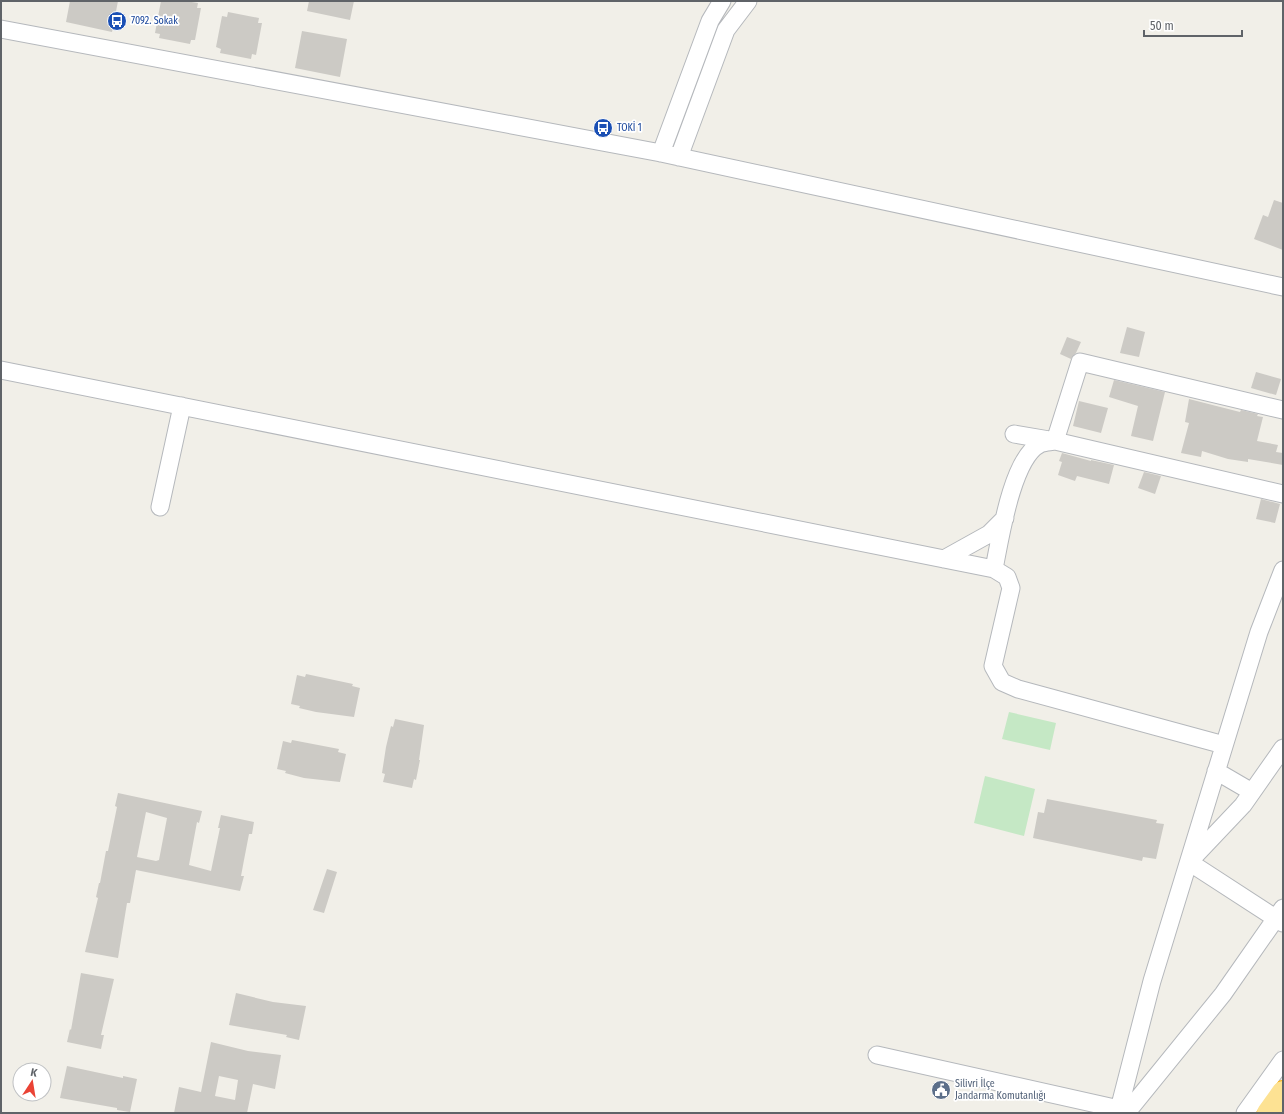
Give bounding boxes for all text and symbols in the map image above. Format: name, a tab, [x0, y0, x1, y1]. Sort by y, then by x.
bus stop icon: 7092. Sokak	[106, 10, 128, 32]
scale bar	[1144, 12, 1242, 38]
place label: 7092. Sokak	[131, 15, 178, 27]
text: 50 m	[1150, 19, 1174, 33]
bus stop icon: TOKİ 1	[592, 117, 614, 139]
place label: TOKİ 1	[617, 120, 642, 134]
north arrow	[12, 1062, 52, 1102]
text: K	[29, 1066, 39, 1080]
place label: Silivri İlçe Jandarma Komutanlığı	[955, 1076, 1046, 1102]
public building icon: Silivri İlçe Jandarma Komutanlığı	[930, 1079, 952, 1101]

